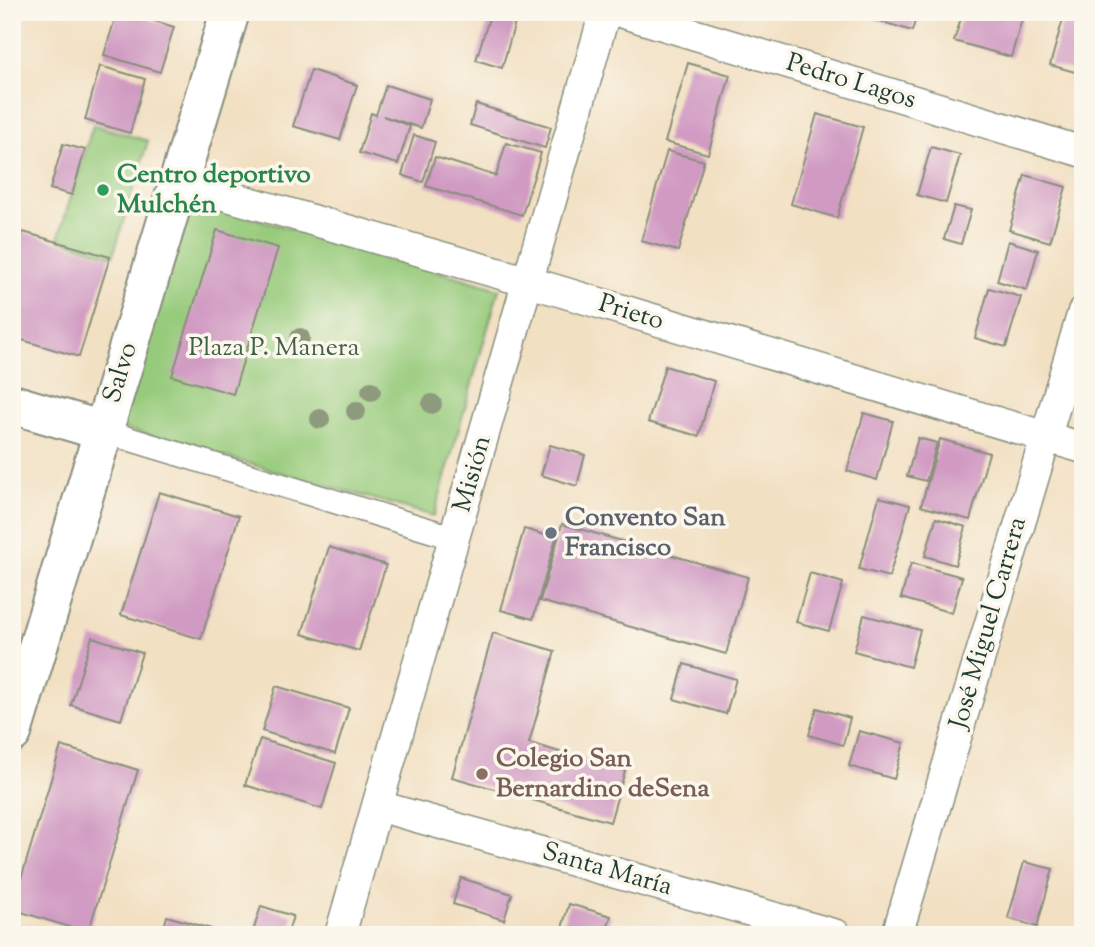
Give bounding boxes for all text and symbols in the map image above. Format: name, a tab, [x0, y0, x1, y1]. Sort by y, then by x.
street label: Pedro Lagos	[782, 45, 920, 119]
place label: Centro deportivo Mulchén	[117, 157, 311, 224]
marker: Centro deportivo Mulchén	[95, 182, 111, 198]
street label: Prieto	[594, 286, 668, 340]
park label: Plaza P. Manera	[188, 330, 360, 367]
street label: Salvo	[94, 338, 148, 408]
street label: Misión	[444, 431, 502, 517]
place label: Convento San Francisco	[565, 500, 726, 567]
street label: José Miguel Carrera	[941, 513, 1037, 735]
marker: Convento San Francisco	[543, 525, 559, 541]
place label: Colegio San Bernardino deSena	[496, 741, 709, 808]
marker: Colegio San Bernardino deSena	[474, 766, 490, 782]
street label: Santa María	[538, 834, 676, 906]

